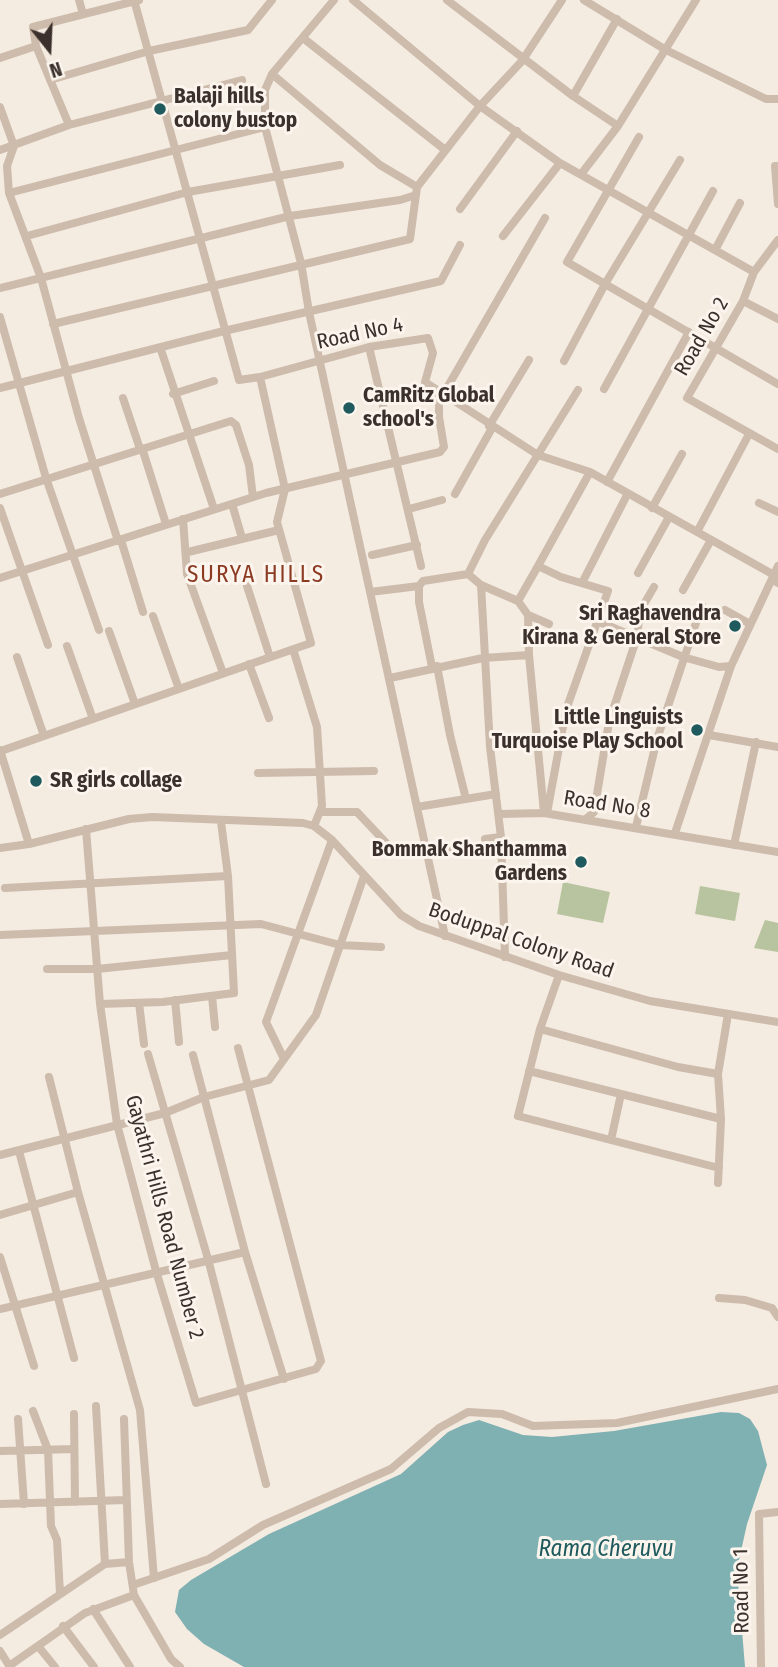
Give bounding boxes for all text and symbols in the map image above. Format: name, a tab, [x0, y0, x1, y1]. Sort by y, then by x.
north arrow	[14, 14, 84, 84]
text: N	[47, 57, 65, 82]
place label: Balaji hills colony bustop	[174, 84, 297, 134]
marker: Balaji hills colony bustop	[152, 101, 168, 117]
street label: Road No 2	[669, 293, 735, 381]
street label: Road No 4	[315, 313, 405, 355]
place label: CamRitz Global school's	[363, 383, 494, 433]
marker: CamRitz Global school's	[341, 400, 357, 416]
district label: SURYA HILLS	[188, 562, 324, 590]
place label: Sri Raghavendra Kirana & General Store	[522, 601, 721, 651]
marker: Sri Raghavendra Kirana & General Store	[727, 618, 743, 634]
place label: Little Linguists Turquoise Play School	[492, 705, 683, 755]
marker: Little Linguists Turquoise Play School	[689, 722, 705, 738]
place label: SR girls collage	[50, 768, 182, 794]
marker: SR girls collage	[28, 773, 44, 789]
street label: Road No 8	[562, 786, 652, 824]
place label: Bommak Shanthamma Gardens	[372, 837, 567, 887]
marker: Bommak Shanthamma Gardens	[573, 854, 589, 870]
street label: Boduppal Colony Road	[425, 898, 617, 984]
street label: Gayathri Hills Road Number 2	[119, 1092, 209, 1342]
water label: Rama Cheruvu	[538, 1536, 674, 1564]
street label: Road No 1	[729, 1548, 755, 1634]

